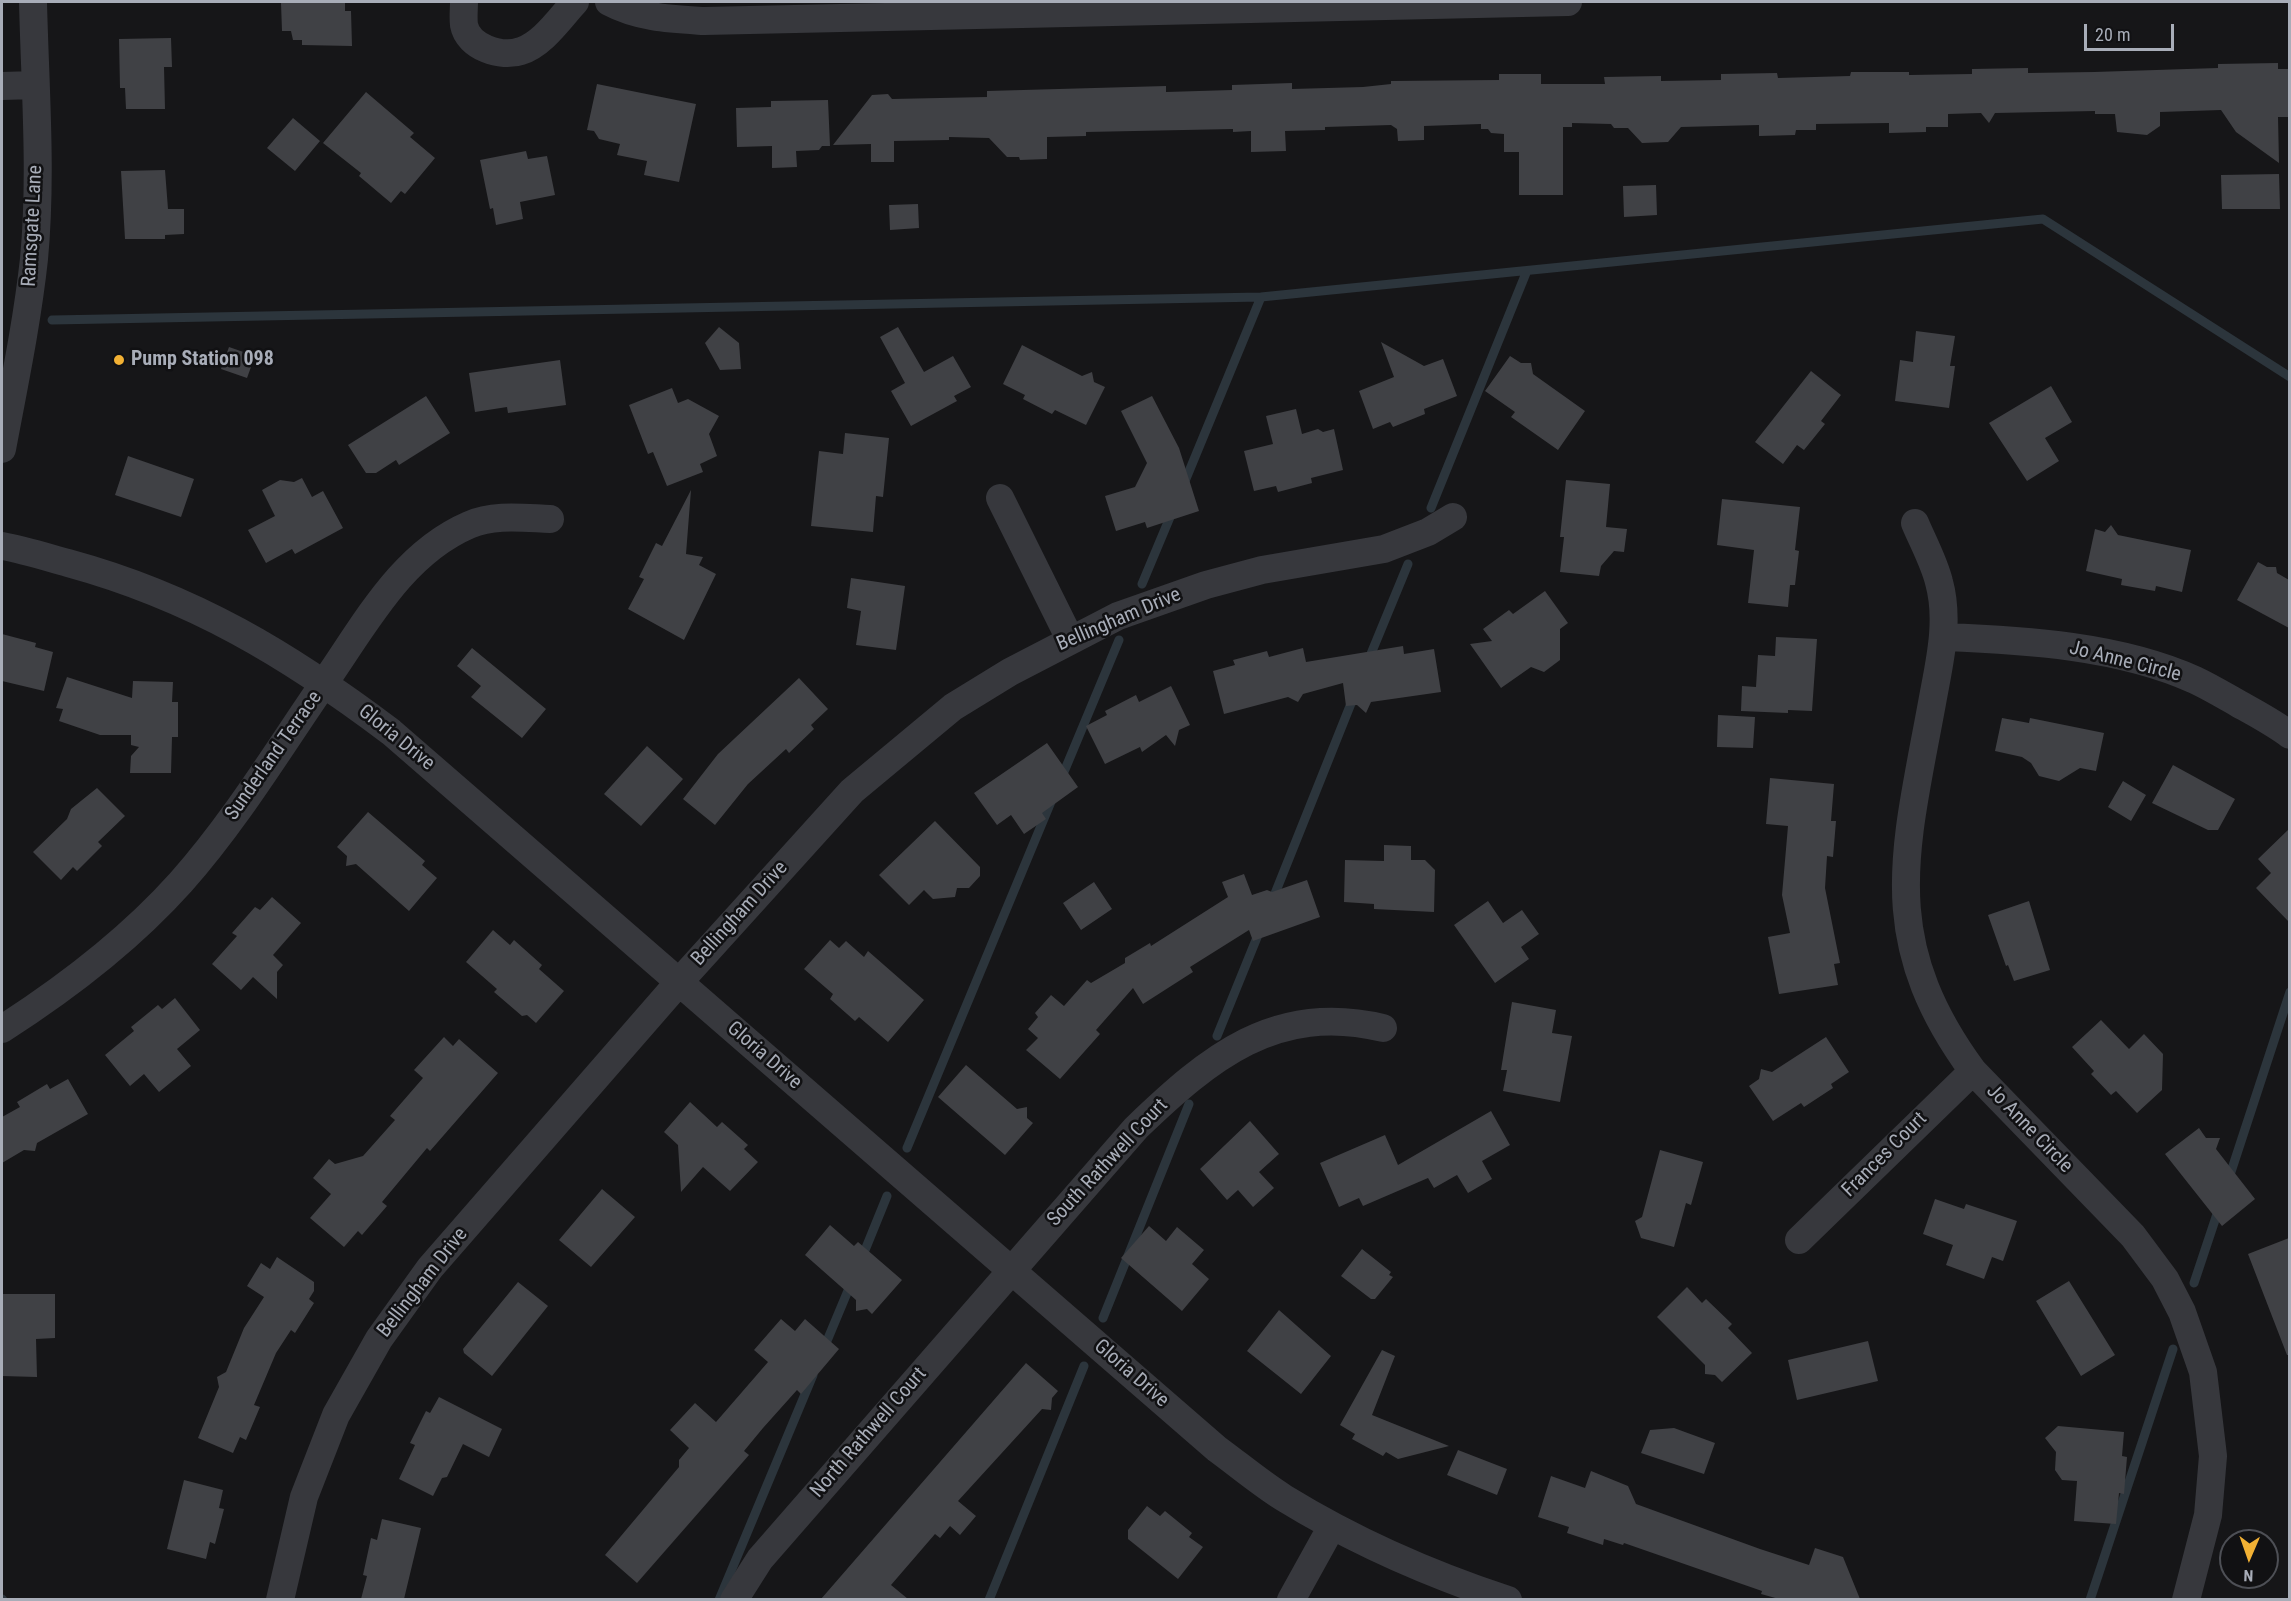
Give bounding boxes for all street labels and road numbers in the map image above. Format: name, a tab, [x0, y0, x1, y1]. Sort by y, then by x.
street label: Ramsgate Lane	[18, 165, 48, 287]
street label: Bellingham Drive	[1053, 583, 1185, 657]
street label: Jo Anne Circle	[2067, 637, 2183, 687]
street label: Sunderland Terrace	[220, 687, 328, 825]
street label: Gloria Drive	[353, 700, 439, 776]
street label: Bellingham Drive	[687, 857, 793, 971]
street label: Gloria Drive	[722, 1017, 806, 1095]
street label: Jo Anne Circle	[1981, 1080, 2077, 1178]
street label: South Rathwell Court	[1043, 1094, 1173, 1232]
street label: Frances Court	[1838, 1108, 1932, 1202]
street label: Bellingham Drive	[373, 1223, 473, 1343]
street label: Gloria Drive	[1089, 1335, 1173, 1413]
street label: North Rathwell Court	[806, 1363, 932, 1503]

